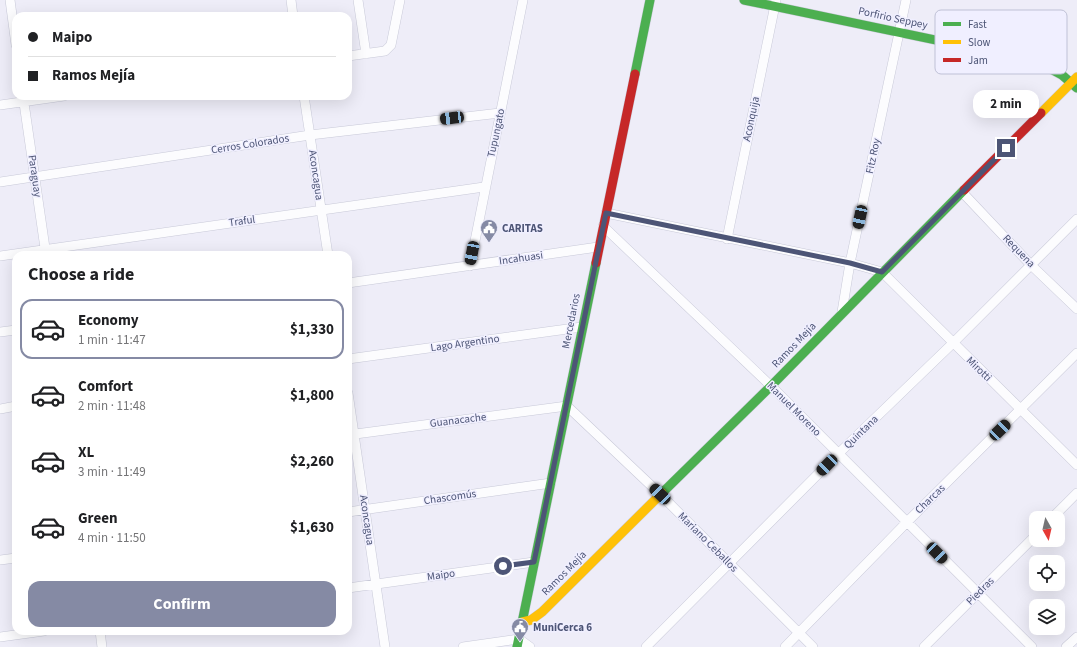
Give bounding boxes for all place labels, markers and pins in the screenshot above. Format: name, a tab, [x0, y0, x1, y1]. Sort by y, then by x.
public building icon: CARITAS	[479, 218, 499, 243]
place label: CARITAS	[502, 221, 543, 236]
public building icon: MuniCerca 6	[510, 617, 530, 642]
place label: MuniCerca 6	[533, 620, 592, 635]

